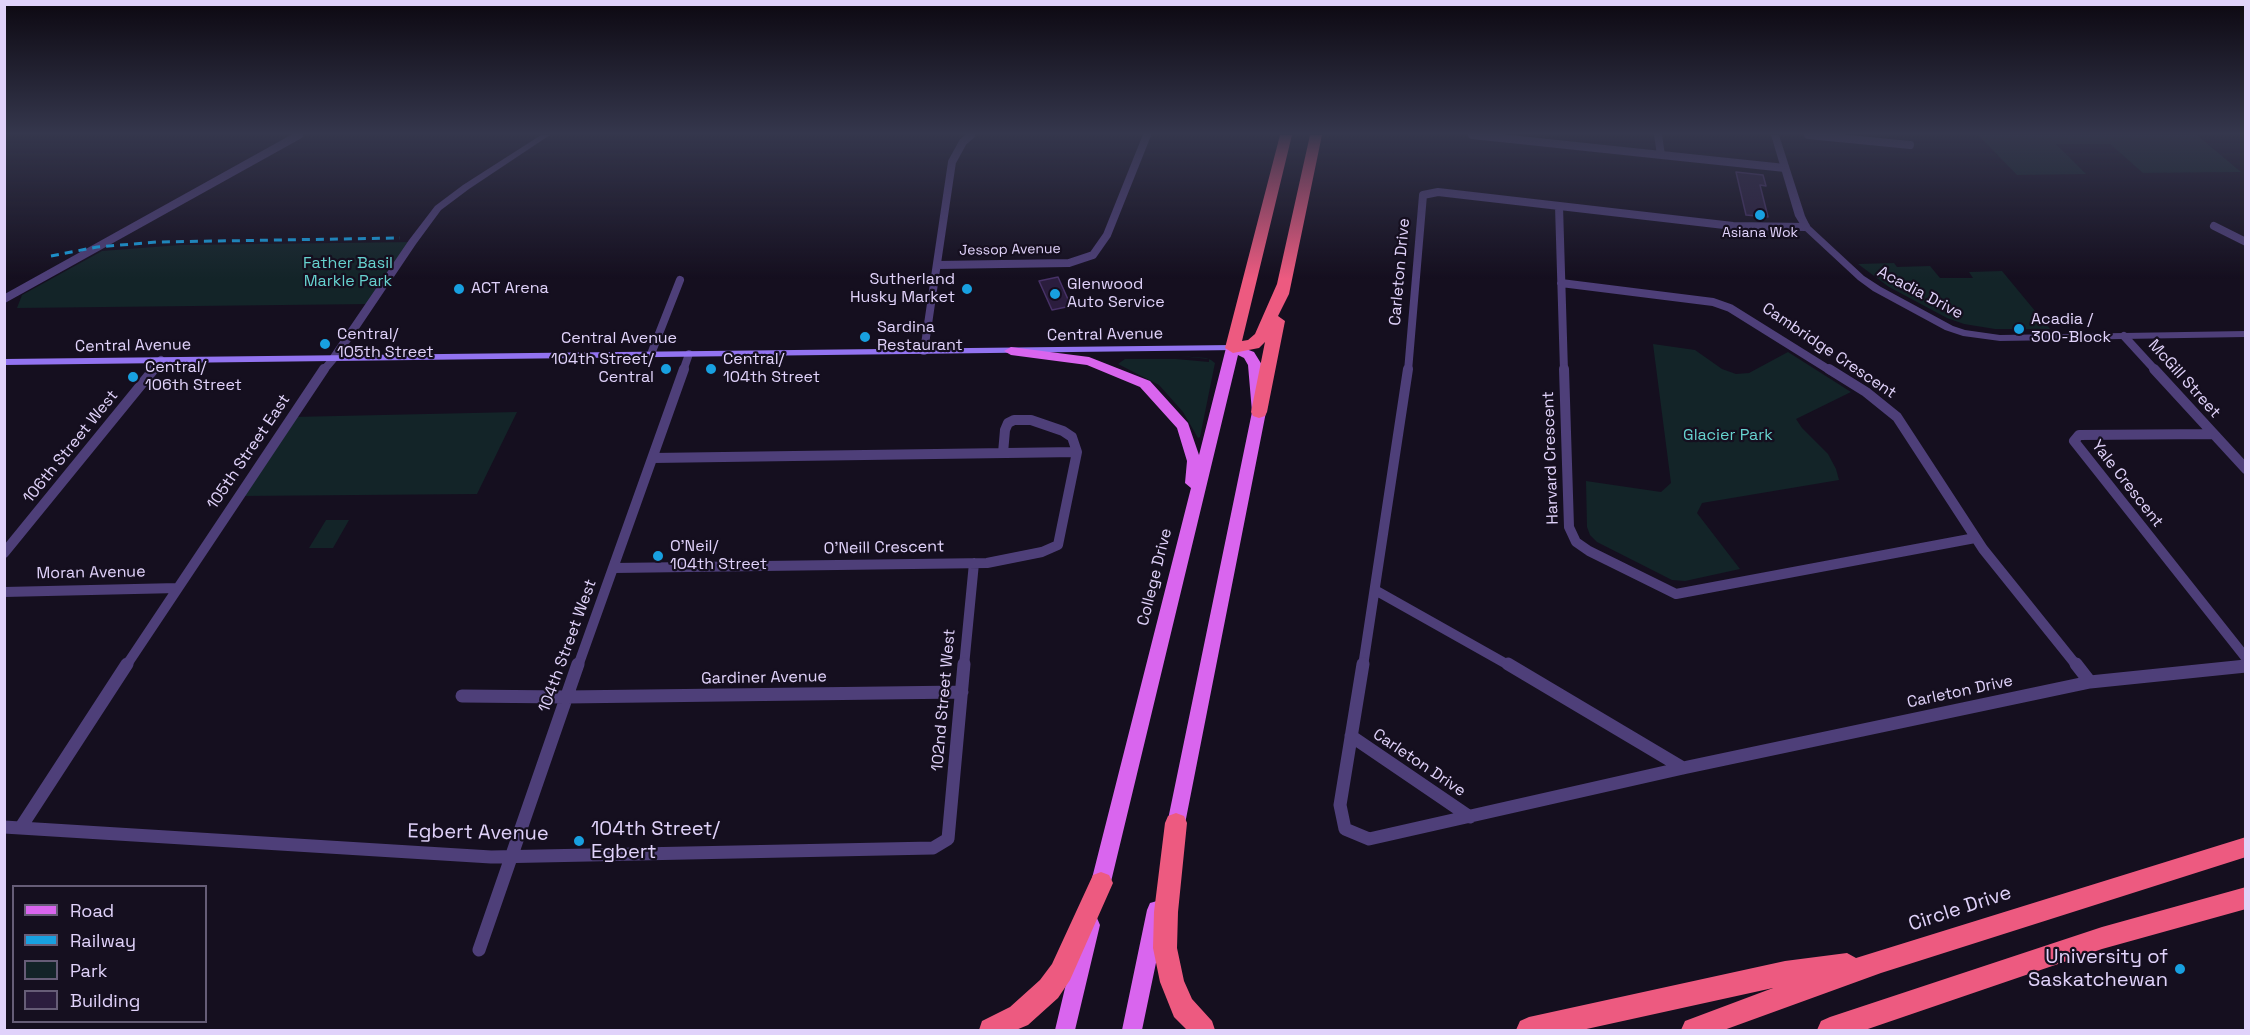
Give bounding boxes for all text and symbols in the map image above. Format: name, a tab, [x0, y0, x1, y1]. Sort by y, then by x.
marker: Asiana Wok	[1753, 208, 1767, 222]
street label: Carleton Drive	[1386, 217, 1414, 327]
place label: Asiana Wok	[1722, 225, 1798, 241]
street label: Jessop Avenue	[959, 241, 1061, 259]
park label: Father Basil Markle Park	[303, 254, 393, 292]
street label: Acadia Drive	[1874, 262, 1966, 324]
place label: Sutherland Husky Market	[850, 270, 955, 308]
place label: Glenwood Auto Service	[1067, 275, 1165, 313]
place label: ACT Arena	[471, 279, 549, 299]
marker: ACT Arena	[452, 282, 466, 296]
marker: Sutherland Husky Market	[960, 282, 974, 296]
marker: Glenwood Auto Service	[1048, 287, 1062, 301]
street label: Cambridge Crescent	[1758, 299, 1900, 403]
place label: Acadia / 300-Block	[2031, 310, 2111, 348]
place label: Sardina Restaurant	[877, 318, 963, 356]
marker: Acadia / 300-Block	[2012, 322, 2026, 336]
street label: Central Avenue	[1047, 324, 1163, 346]
place label: Central/ 105th Street	[337, 325, 434, 363]
street label: Central Avenue	[561, 329, 677, 349]
marker: Sardina Restaurant	[858, 330, 872, 344]
street label: Central Avenue	[75, 335, 191, 357]
street label: McGill Street	[2144, 336, 2224, 422]
marker: Central/ 105th Street	[318, 337, 332, 351]
place label: 104th Street/ Central	[551, 350, 654, 388]
place label: Central/ 104th Street	[723, 350, 820, 388]
place label: Central/ 106th Street	[145, 358, 242, 396]
marker: 104th Street/ Central	[659, 362, 673, 376]
marker: Central/ 104th Street	[704, 362, 718, 376]
marker: Central/ 106th Street	[126, 370, 140, 384]
street label: 106th Street West	[20, 387, 122, 507]
street label: 105th Street East	[203, 391, 295, 513]
street label: Harvard Crescent	[1539, 391, 1563, 525]
park label: Glacier Park	[1683, 426, 1773, 446]
street label: Yale Crescent	[2087, 437, 2167, 531]
street label: College Drive	[1134, 526, 1176, 628]
place label: O'Neil/ 104th Street	[670, 537, 767, 575]
street label: O'Neill Crescent	[824, 537, 944, 559]
marker: O'Neil/ 104th Street	[651, 549, 665, 563]
street label: Moran Avenue	[36, 562, 146, 584]
street label: 104th Street West	[535, 577, 601, 715]
street label: 102nd Street West	[928, 628, 960, 772]
street label: Gardiner Avenue	[701, 667, 827, 689]
street label: Carleton Drive	[1905, 671, 2015, 713]
street label: Carleton Drive	[1369, 725, 1469, 801]
place label: 104th Street/ Egbert	[591, 818, 720, 865]
street label: Egbert Avenue	[407, 820, 549, 846]
marker: 104th Street/ Egbert	[572, 834, 586, 848]
street label: Circle Drive	[1906, 881, 2014, 937]
legend	[12, 885, 207, 1023]
text: Road	[70, 899, 114, 922]
text: Railway	[70, 929, 136, 952]
place label: University of Saskatchewan	[2028, 946, 2168, 993]
text: Park	[70, 959, 107, 982]
marker: University of Saskatchewan	[2173, 962, 2187, 976]
text: Building	[70, 989, 140, 1012]

